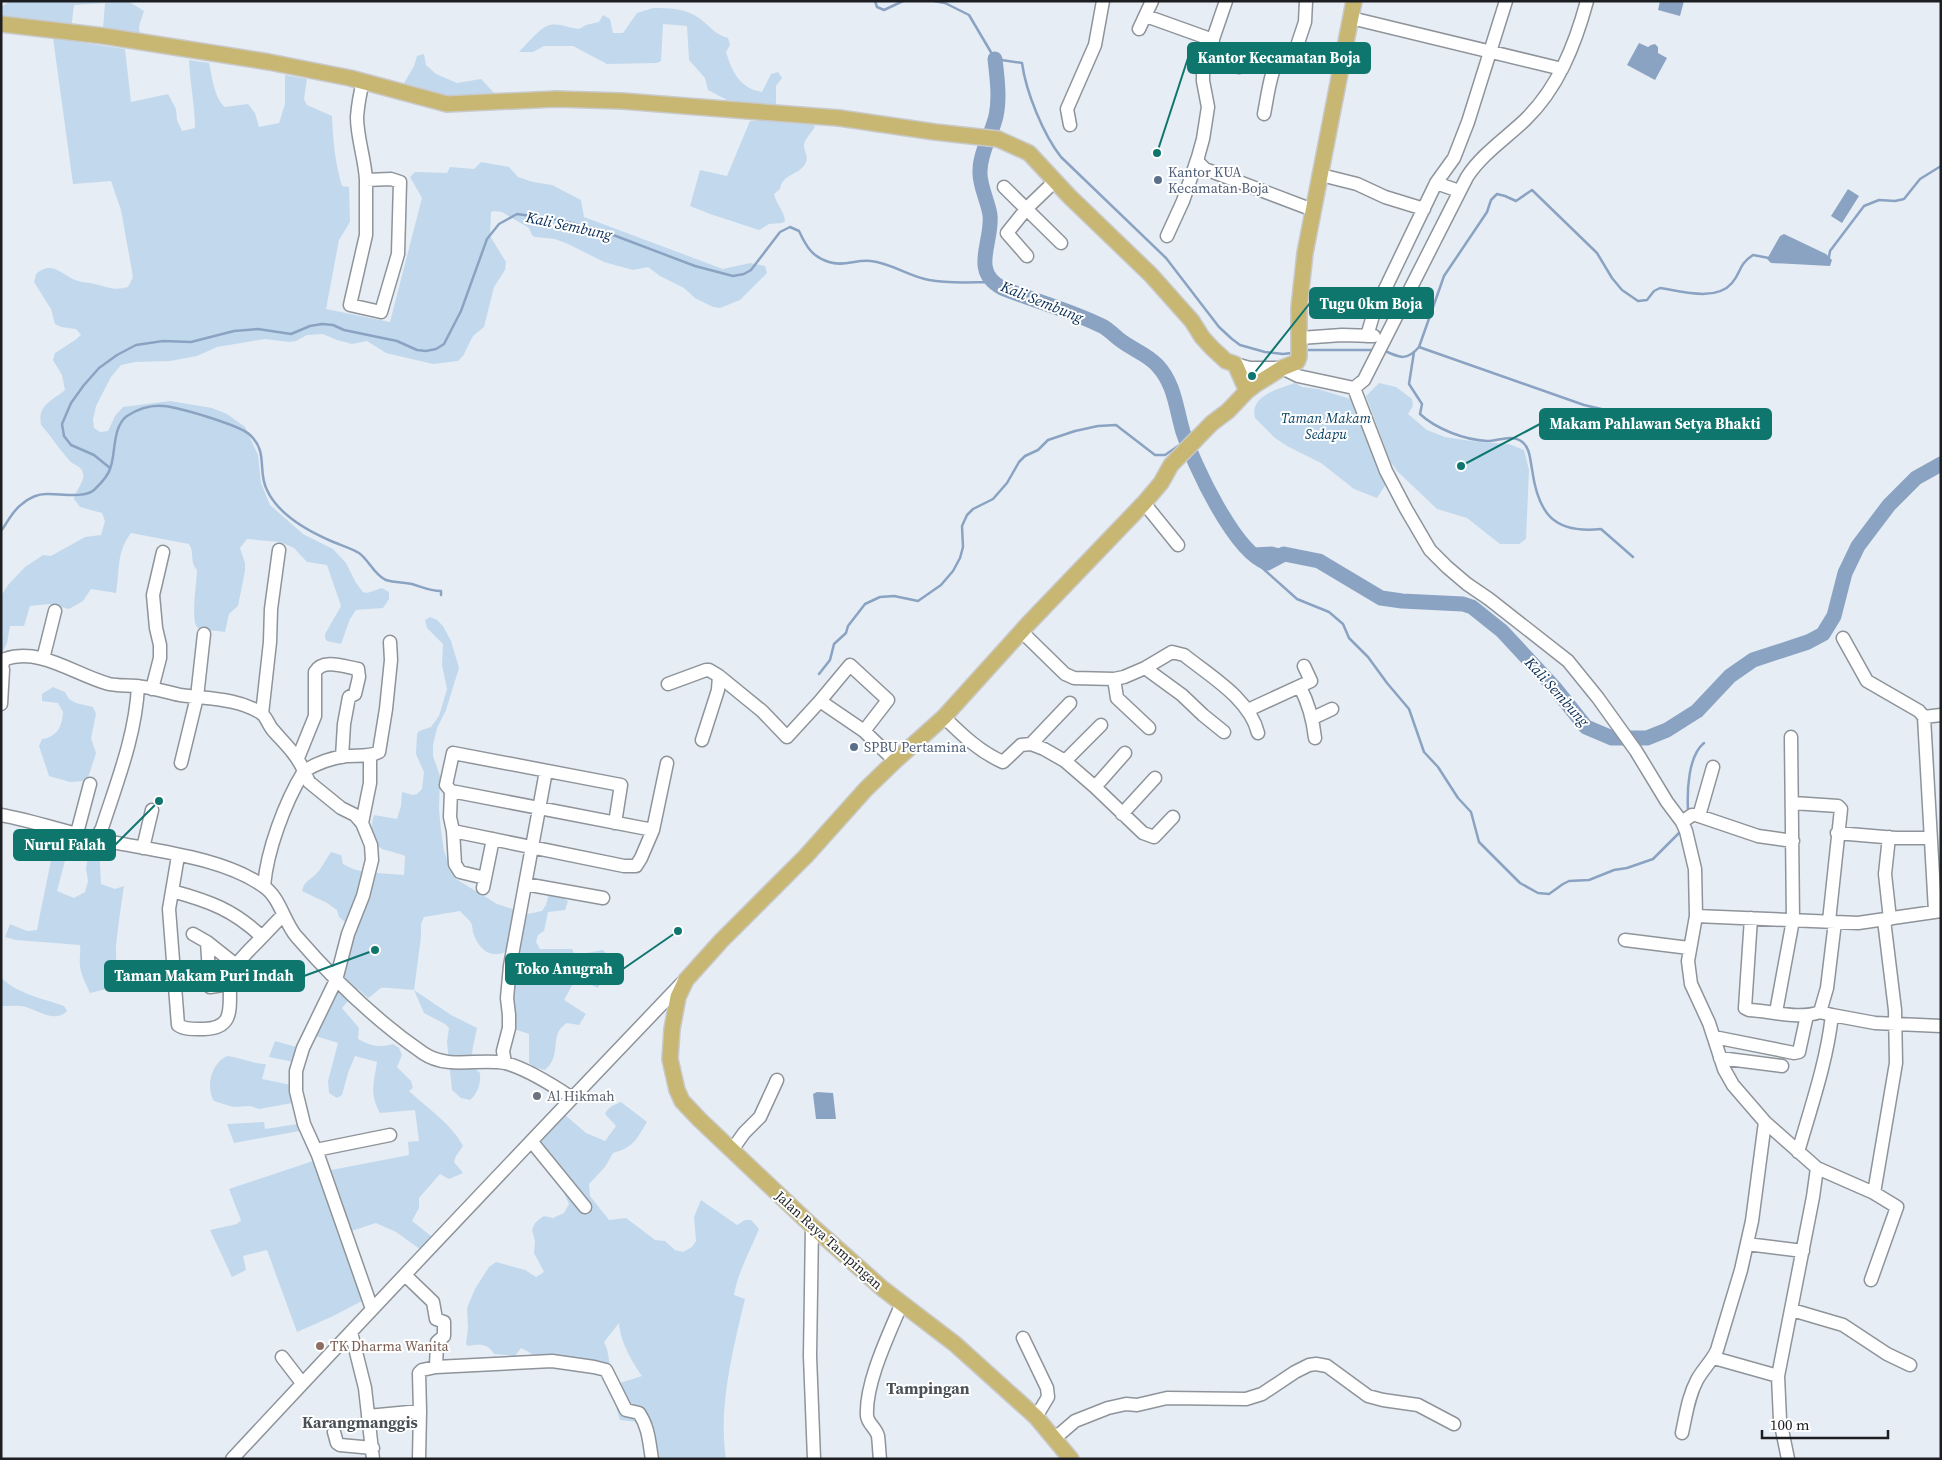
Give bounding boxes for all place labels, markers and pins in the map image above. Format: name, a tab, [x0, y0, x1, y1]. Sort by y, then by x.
callout: Kantor Kecamatan Boja	[1188, 43, 1370, 73]
place label: Kantor KUA Kecamatan Boja	[1168, 162, 1270, 198]
marker: Kantor KUA Kecamatan Boja	[1152, 174, 1164, 186]
callout: Tugu 0km Boja	[1310, 288, 1433, 318]
callout: Makam Pahlawan Setya Bhakti	[1540, 409, 1771, 439]
place label: SPBU Pertamina	[864, 737, 967, 757]
marker: SPBU Pertamina	[848, 741, 860, 753]
callout: Nurul Falah	[14, 830, 115, 860]
callout: Toko Anugrah	[506, 954, 623, 984]
callout: Taman Makam Puri Indah	[105, 961, 304, 991]
place label: Al Hikmah	[547, 1086, 615, 1106]
marker: Al Hikmah	[531, 1090, 543, 1102]
place label: TK Dharma Wanita	[330, 1336, 450, 1356]
marker: TK Dharma Wanita	[314, 1340, 326, 1352]

